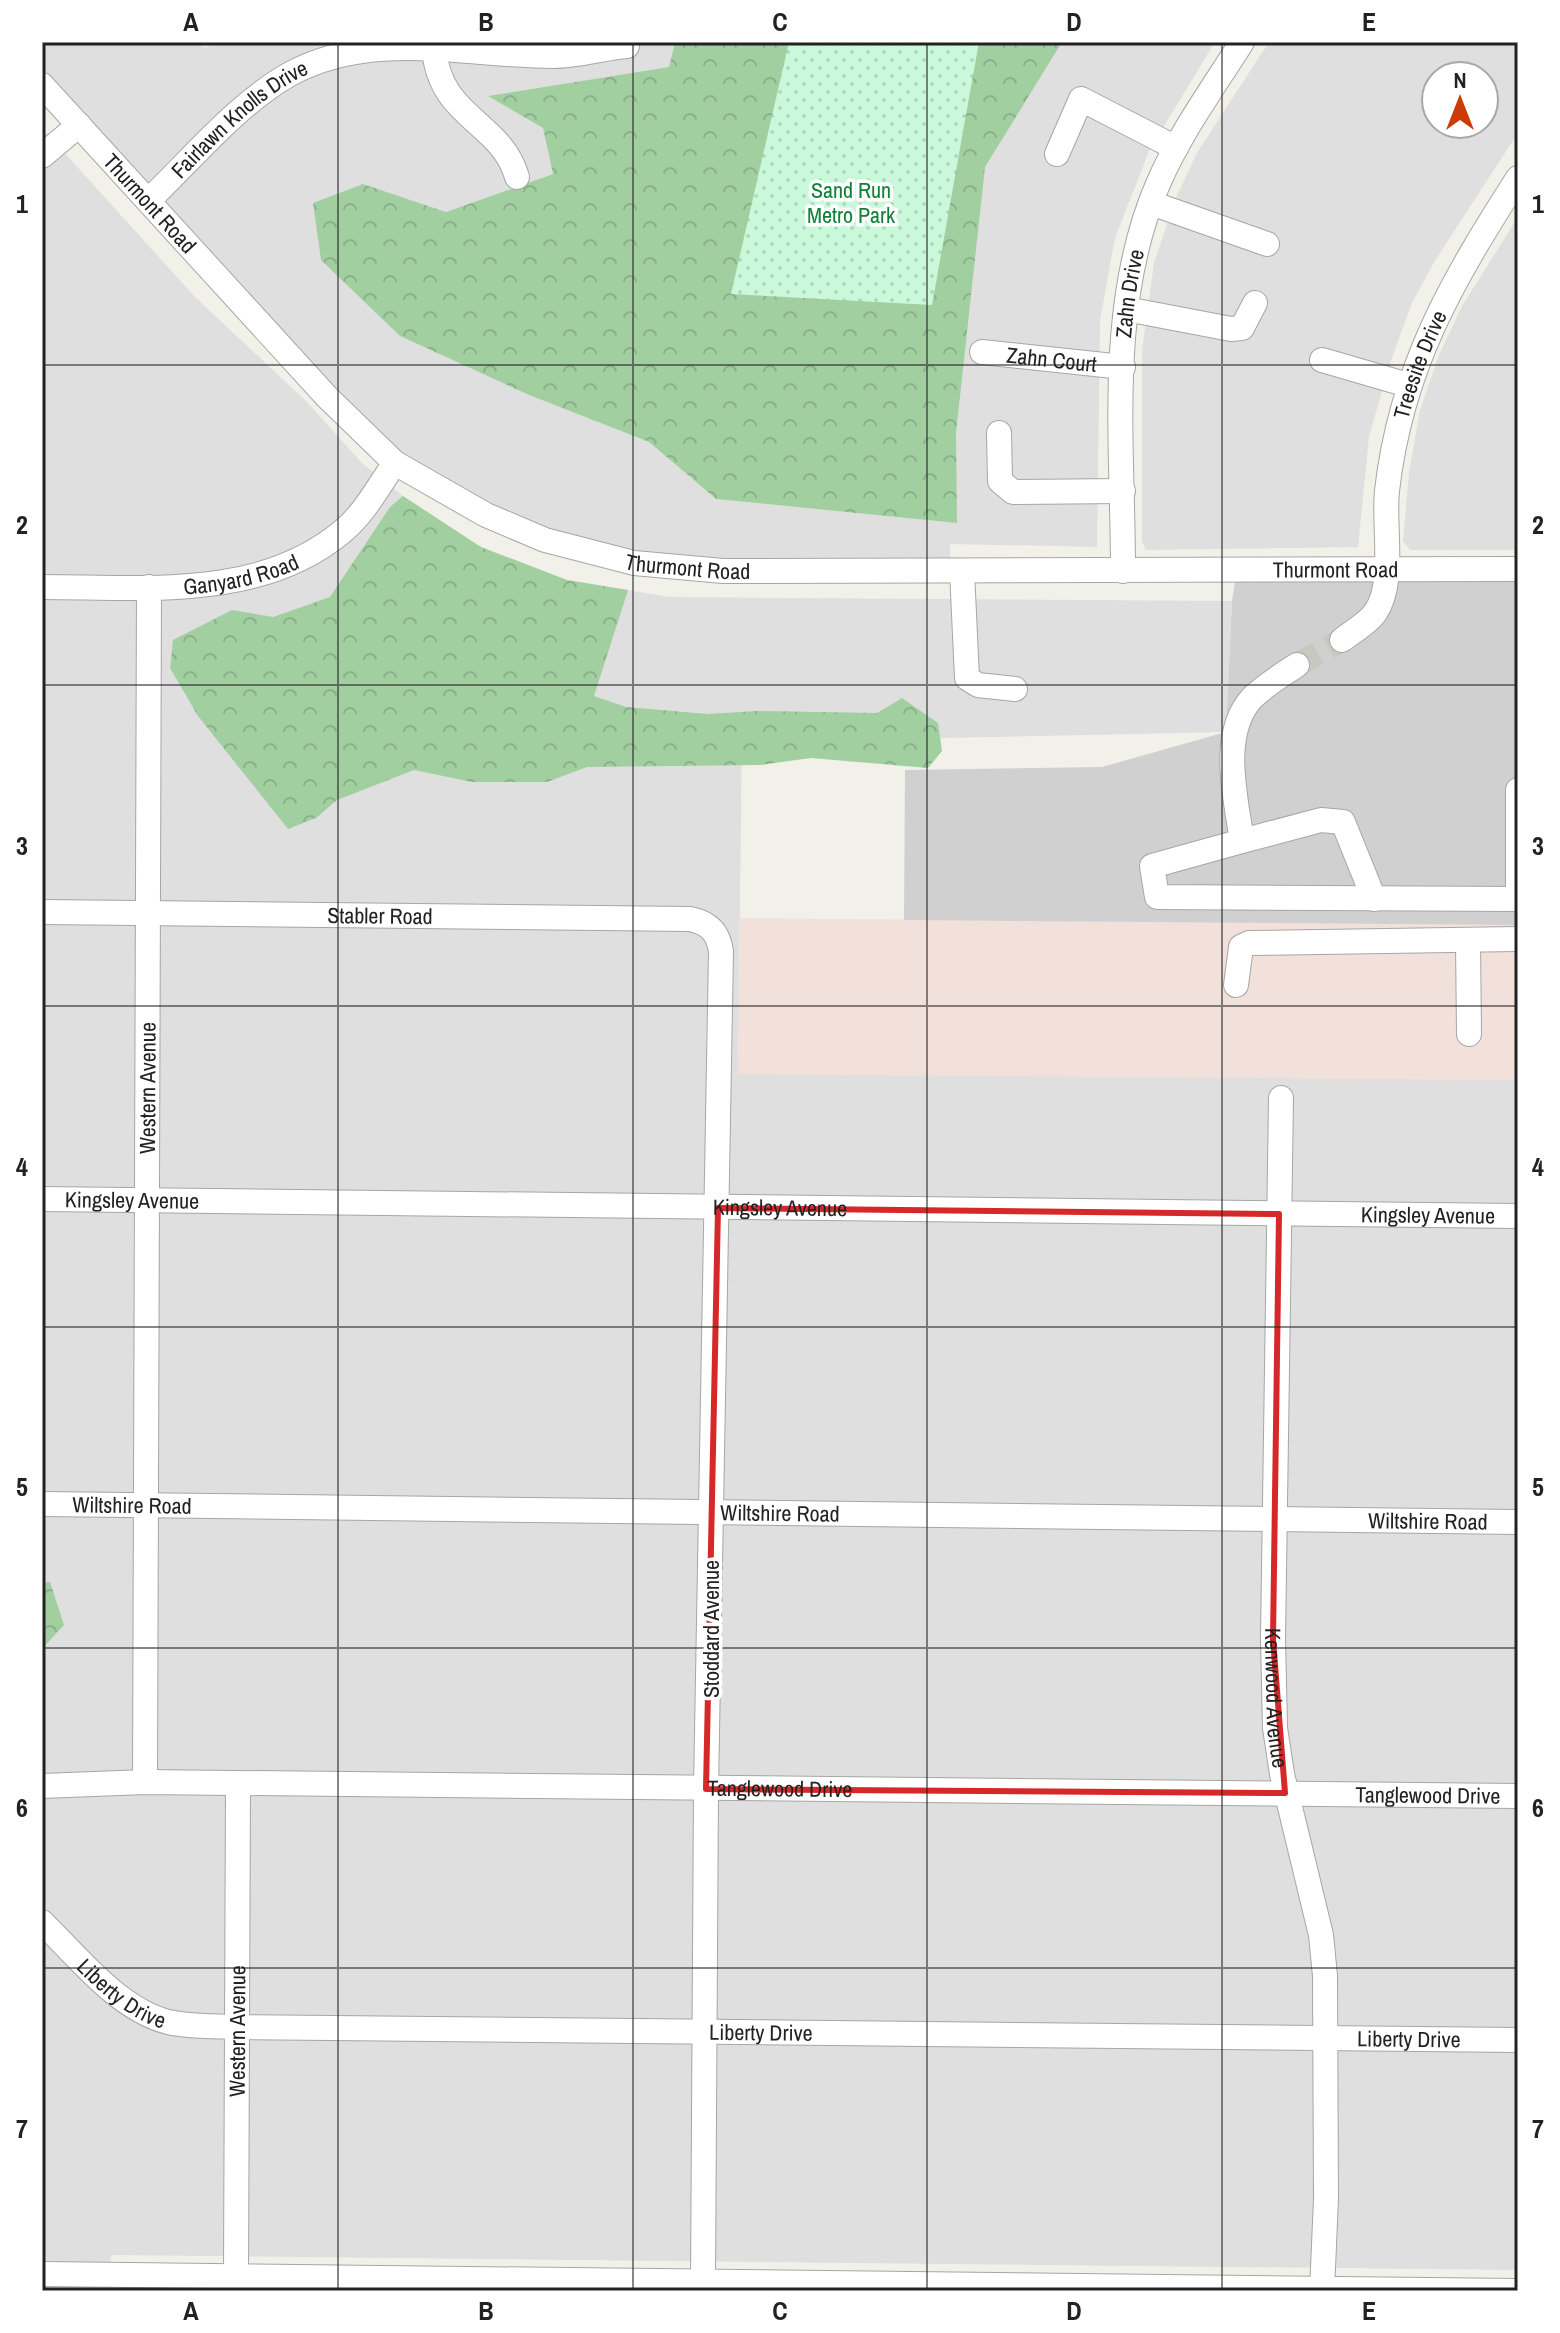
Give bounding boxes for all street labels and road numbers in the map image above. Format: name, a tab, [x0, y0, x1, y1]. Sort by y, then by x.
street label: Fairlawn Knolls Drive	[164, 53, 312, 185]
street label: Thurmont Road	[97, 147, 203, 260]
street label: Zahn Drive	[1108, 246, 1151, 339]
street label: Treesite Drive	[1386, 305, 1454, 422]
street label: Zahn Court	[1005, 340, 1098, 379]
street label: Thurmont Road	[622, 546, 750, 586]
street label: Ganyard Road	[182, 547, 303, 602]
street label: Thurmont Road	[1273, 554, 1398, 585]
street label: Stabler Road	[327, 900, 433, 931]
street label: Western Avenue	[132, 1022, 163, 1154]
street label: Kingsley Avenue	[65, 1184, 199, 1216]
street label: Kingsley Avenue	[713, 1192, 847, 1223]
street label: Kingsley Avenue	[1361, 1199, 1495, 1231]
street label: Wiltshire Road	[72, 1489, 192, 1521]
street label: Wiltshire Road	[720, 1497, 840, 1529]
street label: Wiltshire Road	[1368, 1505, 1488, 1537]
street label: Stoddard Avenue	[696, 1560, 726, 1698]
street label: Kenwood Avenue	[1258, 1628, 1296, 1770]
street label: Tanglewood Drive	[707, 1773, 853, 1804]
street label: Tanglewood Drive	[1355, 1779, 1500, 1811]
street label: Liberty Drive	[71, 1952, 170, 2035]
street label: Western Avenue	[222, 1965, 252, 2097]
street label: Liberty Drive	[709, 2017, 813, 2048]
street label: Liberty Drive	[1357, 2023, 1461, 2054]

